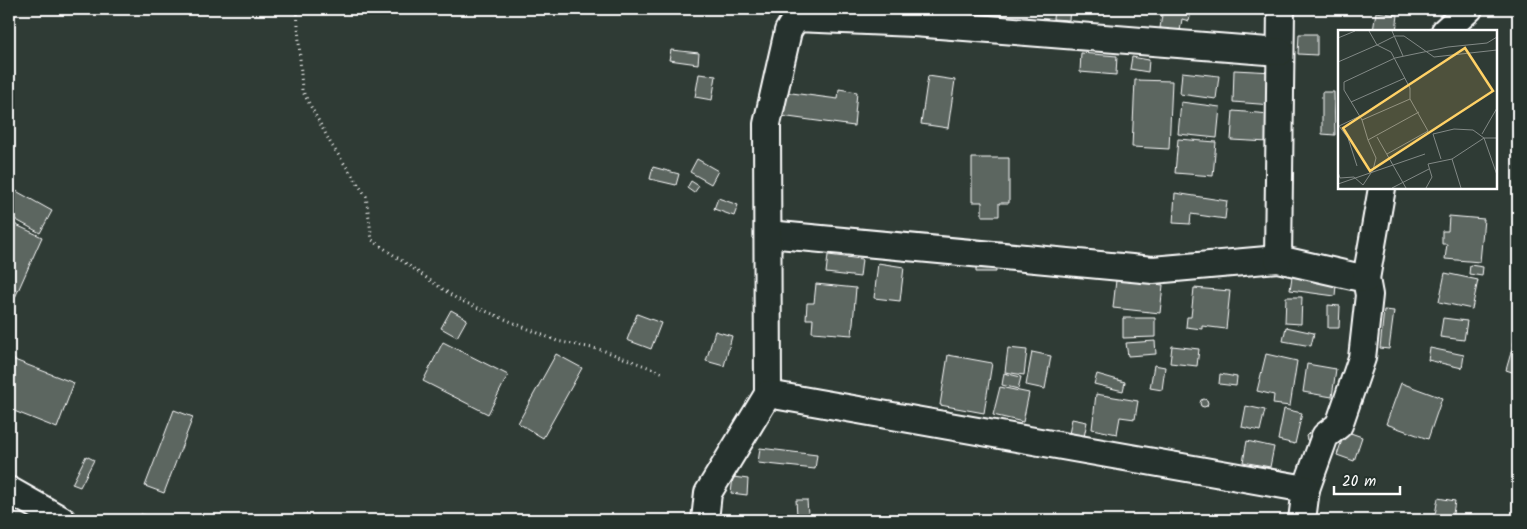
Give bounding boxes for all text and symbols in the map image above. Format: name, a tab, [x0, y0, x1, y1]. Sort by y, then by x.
inset map	[1338, 30, 1497, 189]
scale bar	[1334, 464, 1401, 496]
text: 20 m	[1342, 470, 1376, 494]

